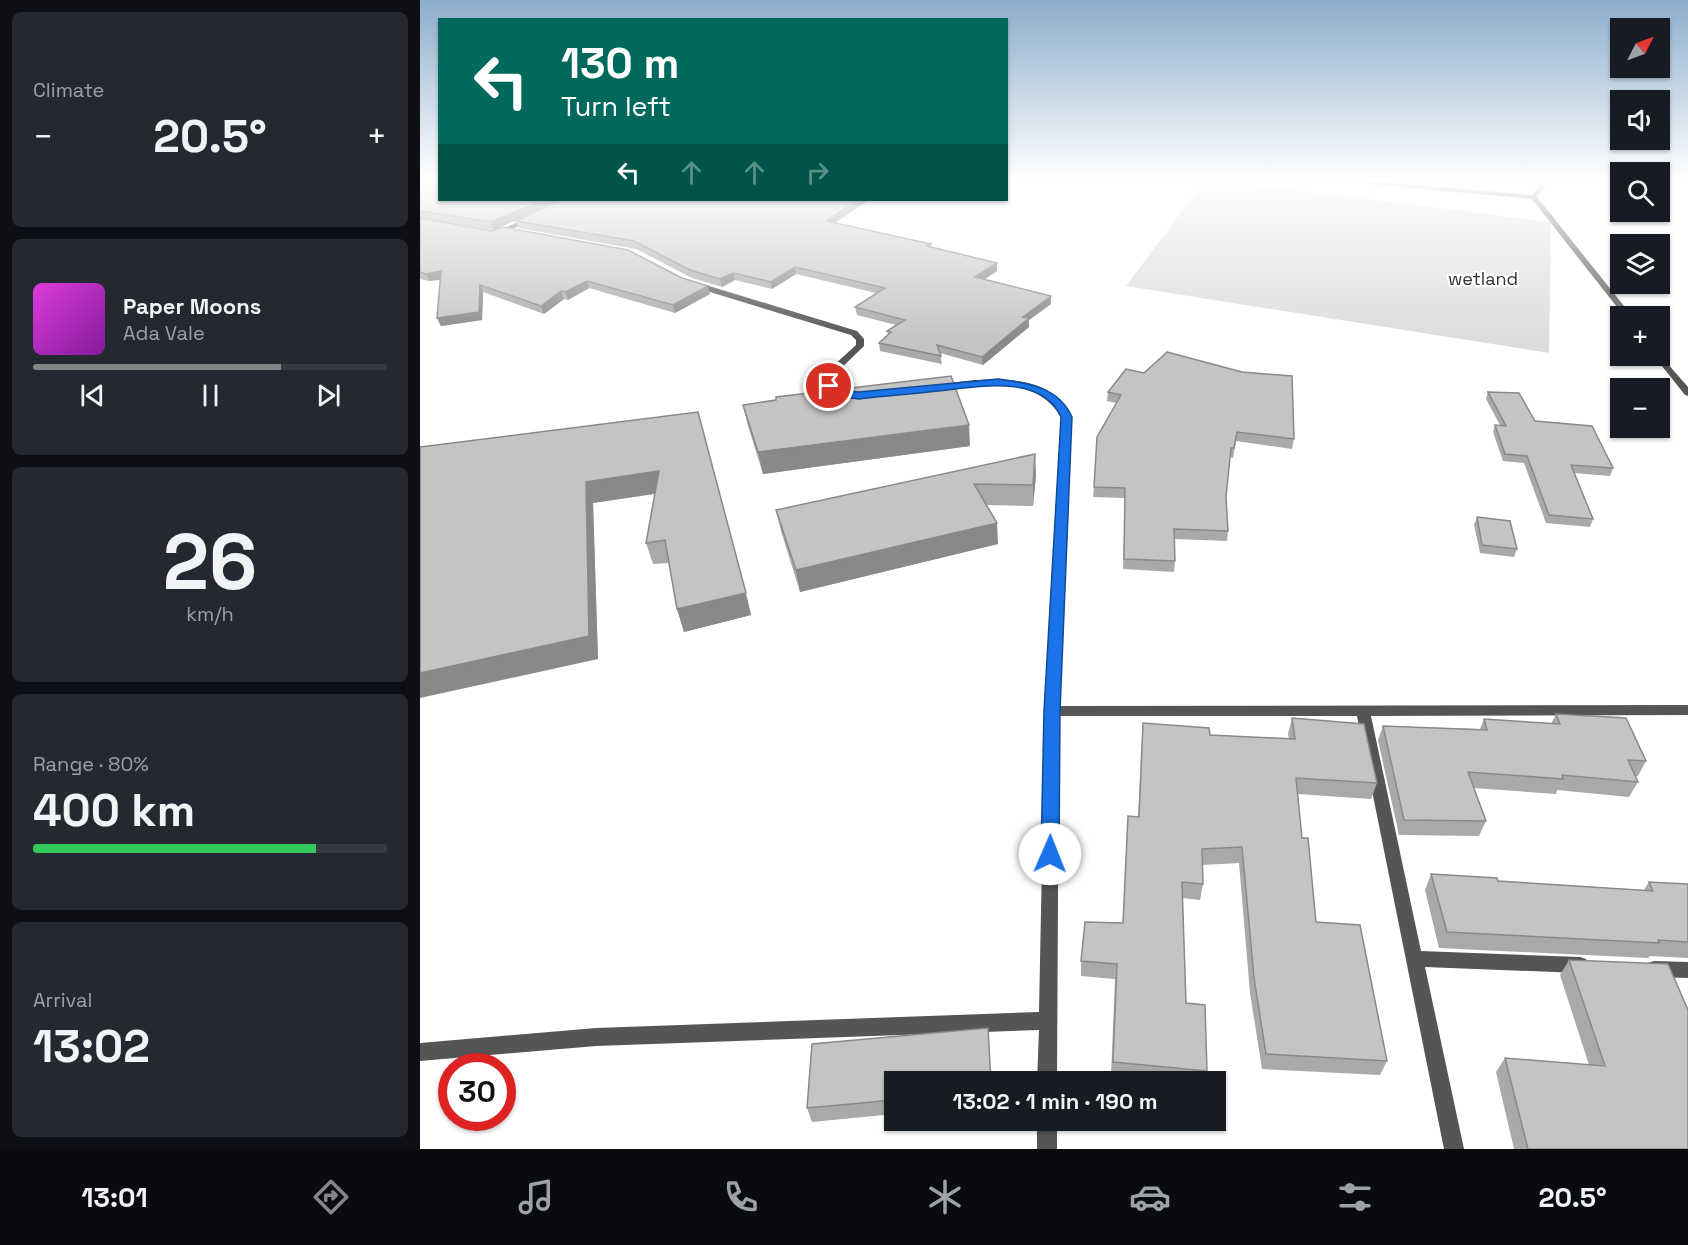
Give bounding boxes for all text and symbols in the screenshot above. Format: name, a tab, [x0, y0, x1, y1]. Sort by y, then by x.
north arrow	[1610, 18, 1670, 78]
map controls	[1610, 18, 1670, 438]
text: 130 m	[561, 37, 679, 90]
icon: left	[462, 42, 540, 120]
text: Climate	[33, 77, 104, 103]
text: Turn left	[561, 89, 671, 124]
button: sound	[1610, 90, 1670, 150]
text: 20.5°	[153, 108, 267, 165]
text: −	[33, 116, 53, 158]
text: +	[367, 116, 387, 158]
icon: left	[612, 156, 645, 189]
icon: ahead	[675, 156, 708, 189]
icon: ahead	[738, 156, 771, 189]
icon: right	[801, 156, 834, 189]
button: search	[1610, 162, 1670, 222]
button: layers	[1610, 234, 1670, 294]
park label: wetland	[1448, 267, 1518, 290]
text: Paper Moons	[123, 292, 261, 320]
button: +	[1610, 306, 1670, 366]
text: Ada Vale	[123, 320, 205, 346]
pin	[803, 360, 854, 411]
icon: arrive	[812, 369, 845, 402]
button: −	[1610, 378, 1670, 438]
icon: previous	[76, 379, 109, 412]
icon: pause	[194, 379, 227, 412]
icon: next	[312, 379, 345, 412]
text: 26	[163, 512, 257, 612]
text: km/h	[186, 601, 234, 627]
text: Range · 80%	[33, 751, 149, 777]
text: 400 km	[33, 782, 195, 839]
position arrow	[1018, 822, 1082, 886]
text: Arrival	[33, 987, 92, 1013]
text: 13:02	[33, 1018, 150, 1075]
speed limit sign: 30	[438, 1053, 516, 1131]
text: 13:02 · 1 min · 190 m	[952, 1087, 1158, 1115]
icon: directions	[310, 1176, 352, 1218]
icon: music	[515, 1176, 557, 1218]
icon: phone	[720, 1176, 762, 1218]
icon: climate	[924, 1176, 966, 1218]
icon: car	[1129, 1176, 1171, 1218]
icon: filters	[1334, 1176, 1376, 1218]
text: 13:01	[81, 1180, 148, 1215]
text: 20.5°	[1539, 1180, 1607, 1215]

